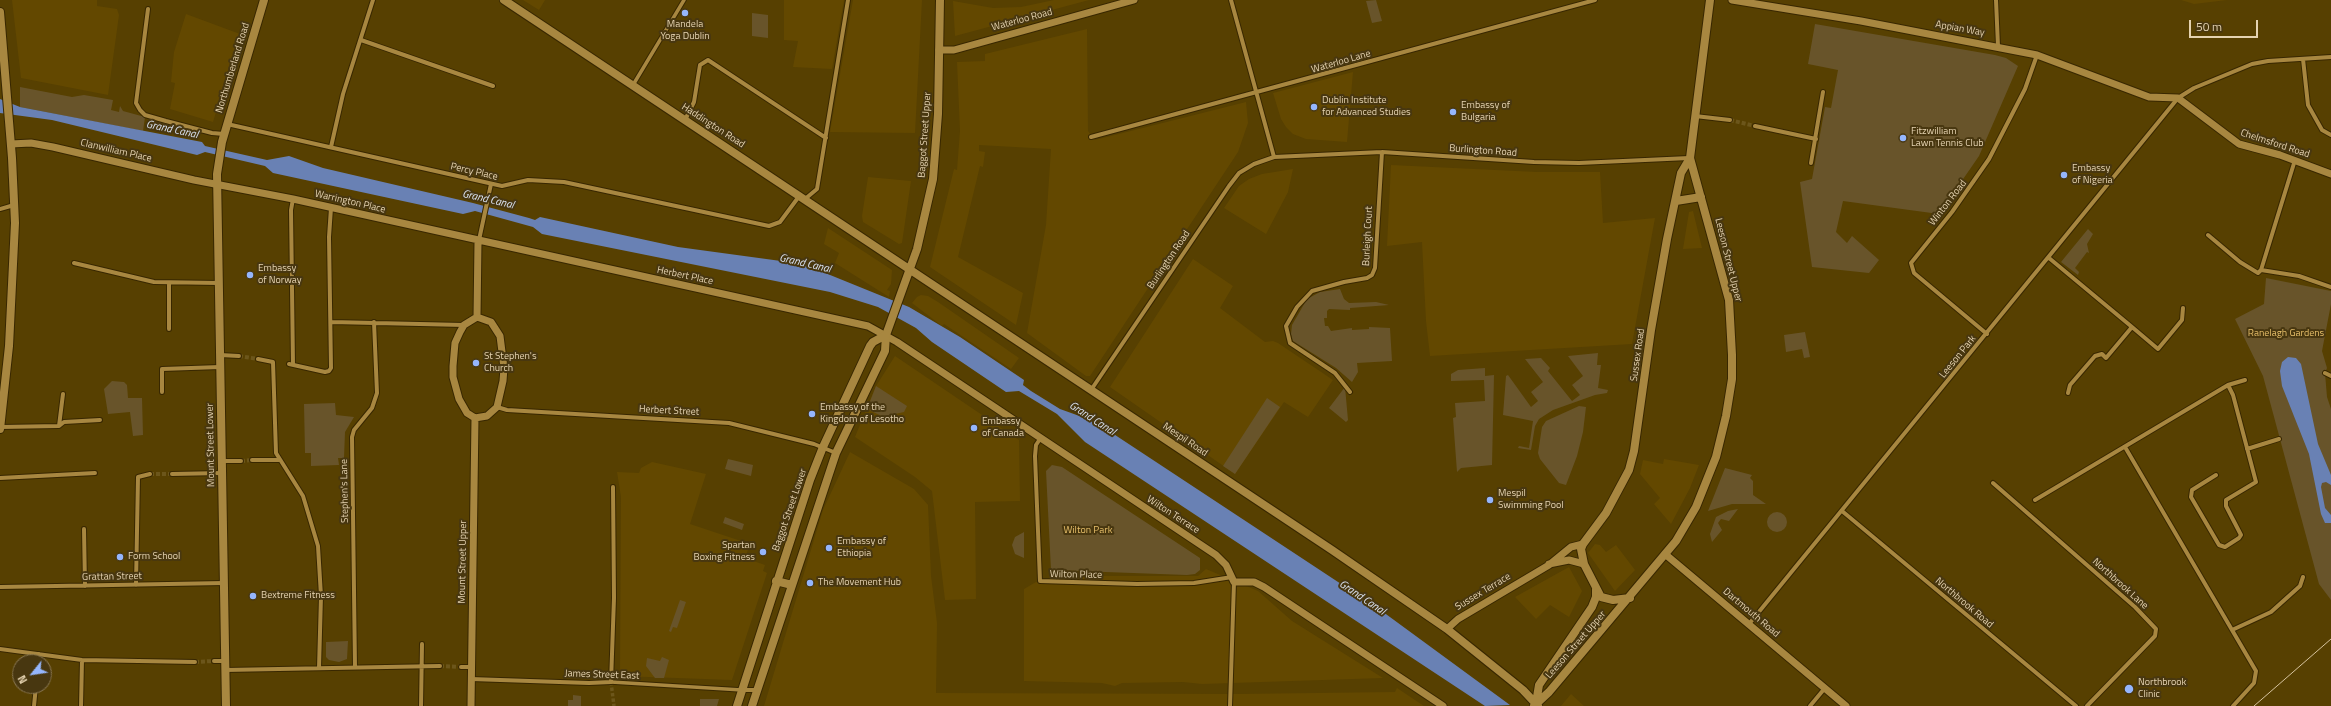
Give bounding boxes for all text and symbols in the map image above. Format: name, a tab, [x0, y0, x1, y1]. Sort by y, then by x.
street label: Waterloo Road	[990, 6, 1054, 34]
marker: Mandela Yoga Dublin	[680, 8, 690, 18]
scale bar	[2191, 12, 2260, 38]
text: 50 m	[2196, 17, 2222, 36]
place label: Mandela Yoga Dublin	[660, 19, 710, 42]
street label: Appian Way	[1934, 19, 1986, 39]
street label: Northumberland Road	[214, 21, 252, 115]
street label: Waterloo Lane	[1310, 48, 1372, 76]
street label: Baggot Street Upper	[916, 92, 934, 178]
place label: Dublin Institute for Advanced Studies	[1322, 95, 1411, 118]
place label: Embassy of Bulgaria	[1461, 100, 1510, 124]
street label: Haddington Road	[679, 101, 747, 151]
marker: Dublin Institute for Advanced Studies	[1309, 102, 1319, 112]
marker: Embassy of Bulgaria	[1448, 107, 1458, 117]
water label: Grand Canal	[145, 118, 199, 142]
place label: Fitzwilliam Lawn Tennis Club	[1911, 126, 1983, 150]
street label: Chelmsford Road	[2239, 127, 2311, 161]
marker: Fitzwilliam Lawn Tennis Club	[1898, 133, 1908, 143]
street label: Clanwilliam Place	[79, 137, 153, 165]
street label: Burlington Road	[1449, 143, 1517, 159]
street label: Percy Place	[449, 161, 499, 183]
place label: Embassy of Nigeria	[2072, 163, 2113, 186]
marker: Embassy of Nigeria	[2059, 170, 2069, 180]
street label: Winton Road	[1927, 178, 1969, 228]
street label: Warrington Place	[313, 188, 387, 216]
water label: Grand Canal	[461, 188, 515, 212]
street label: Burleigh Court	[1360, 206, 1376, 266]
street label: Leeson Street Upper	[1712, 217, 1744, 303]
street label: Burlington Road	[1145, 228, 1193, 292]
water label: Grand Canal	[778, 252, 832, 276]
place label: Embassy of Norway	[258, 263, 302, 286]
street label: Herbert Place	[656, 264, 714, 288]
marker: Embassy of Norway	[245, 270, 255, 280]
street label: Sussex Road	[1628, 328, 1648, 382]
park label: Ranelagh Gardens	[2248, 328, 2324, 340]
street label: Leeson Park	[1937, 333, 1979, 381]
place label: St Stephen's Church	[484, 351, 537, 374]
marker: St Stephen's Church	[471, 358, 481, 368]
water label: Grand Canal	[1066, 399, 1118, 439]
place label: Embassy of the Kingdom of Lesotho	[820, 402, 904, 426]
street label: Mount Street Lower	[204, 403, 218, 487]
street label: Herbert Street	[638, 403, 700, 419]
marker: Embassy of the Kingdom of Lesotho	[807, 409, 817, 419]
place label: Embassy of Canada	[982, 416, 1024, 440]
street label: Mespil Road	[1160, 421, 1210, 459]
marker: Embassy of Canada	[969, 423, 979, 433]
street label: Stephen's Lane	[338, 459, 352, 523]
street label: Baggot Street Lower	[770, 467, 810, 553]
place label: Mespil Swimming Pool	[1498, 488, 1564, 512]
street label: Wilton Terrace	[1144, 494, 1202, 536]
marker: Mespil Swimming Pool	[1485, 495, 1495, 505]
street label: Mount Street Upper	[456, 520, 470, 604]
park label: Wilton Park	[1064, 525, 1112, 537]
place label: Embassy of Ethiopia	[837, 536, 886, 560]
place label: Spartan Boxing Fitness	[694, 540, 755, 564]
marker: Embassy of Ethiopia	[824, 543, 834, 553]
marker: Spartan Boxing Fitness	[758, 547, 768, 557]
place label: Form School	[128, 551, 180, 563]
marker: Form School	[115, 552, 125, 562]
street label: Northbrook Lane	[2090, 556, 2150, 612]
street label: Wilton Place	[1050, 569, 1102, 581]
street label: Grattan Street	[82, 570, 142, 584]
street label: Sussex Terrace	[1453, 571, 1513, 613]
street label: Northbrook Road	[1933, 575, 1995, 631]
place label: The Movement Hub	[818, 577, 901, 589]
marker: The Movement Hub	[805, 578, 815, 588]
water label: Grand Canal	[1336, 578, 1388, 618]
street label: Dartmouth Road	[1720, 586, 1782, 640]
place label: Bextreme Fitness	[261, 590, 335, 602]
marker: Bextreme Fitness	[248, 591, 258, 601]
street label: Leeson Street Upper	[1543, 609, 1609, 681]
north arrow	[12, 654, 52, 694]
street label: James Street East	[564, 668, 640, 682]
text: N	[14, 672, 31, 687]
place label: Northbrook Clinic	[2138, 677, 2186, 700]
marker: Northbrook Clinic	[2123, 683, 2135, 695]

